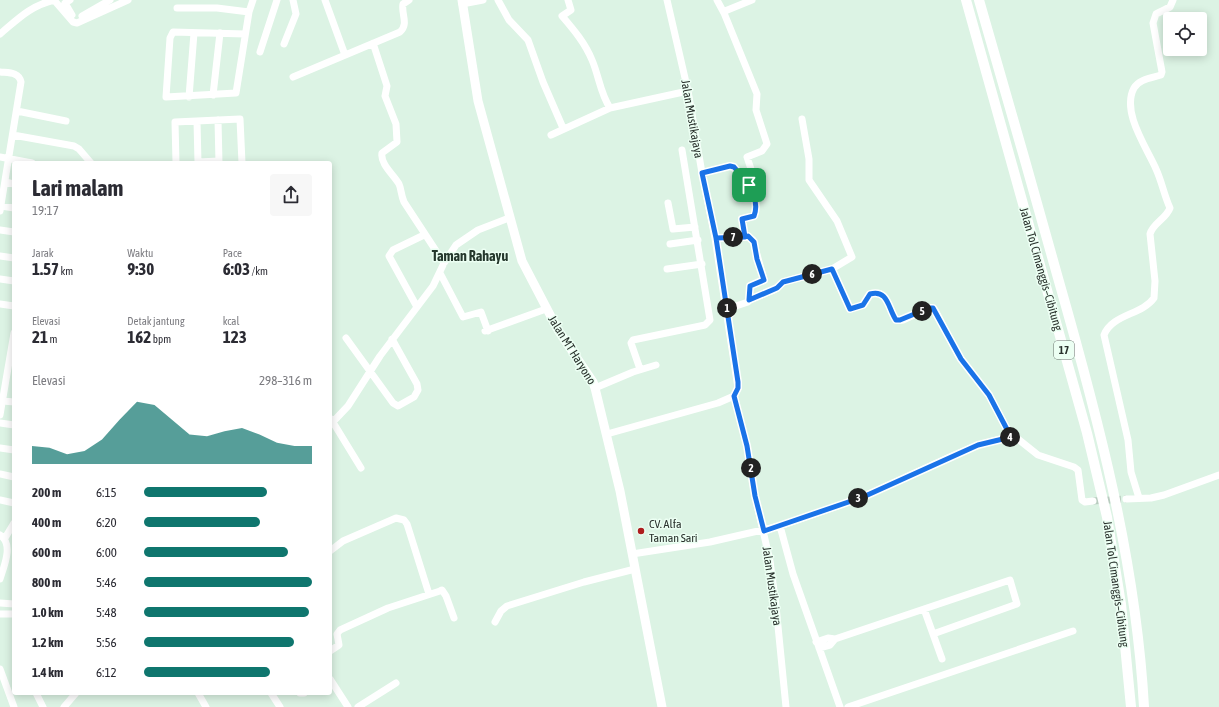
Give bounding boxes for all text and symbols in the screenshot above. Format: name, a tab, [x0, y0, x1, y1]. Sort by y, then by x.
map controls	[1163, 12, 1207, 56]
button: locate	[1163, 12, 1207, 56]
street label: Jalan Mustikajaya	[678, 79, 706, 159]
pin	[732, 168, 766, 202]
button: share	[270, 174, 312, 216]
icon: arrive	[738, 174, 760, 196]
text: Lari malam	[32, 175, 123, 201]
text: 19:17	[32, 203, 59, 218]
street label: Jalan Tol Cimanggis–Cibitung	[1017, 206, 1066, 333]
pin: 7	[723, 227, 743, 247]
text: 7	[730, 231, 736, 243]
text: Jarak	[32, 247, 54, 259]
text: Waktu	[127, 247, 153, 259]
text: Pace	[223, 247, 242, 259]
district label: Taman Rahayu	[432, 248, 508, 264]
text: 1.57	[32, 259, 59, 279]
text: 9:30	[127, 259, 154, 279]
text: 6:03	[223, 259, 250, 279]
pin: 6	[802, 264, 822, 284]
text: km	[59, 265, 73, 277]
text: /km	[250, 265, 268, 277]
text: 6	[809, 268, 815, 280]
pin: 1	[717, 298, 737, 318]
pin: 5	[912, 301, 932, 321]
text: 1	[724, 302, 730, 314]
text: 5	[919, 305, 925, 317]
street label: Jalan MT Haryono	[545, 313, 599, 387]
text: Elevasi	[32, 315, 60, 327]
text: Detak jantung	[127, 315, 185, 327]
text: kcal	[223, 315, 239, 327]
text: 21	[32, 327, 48, 347]
text: 162	[127, 327, 151, 347]
text: 123	[223, 327, 247, 347]
text: m	[48, 333, 57, 345]
text: bpm	[151, 333, 171, 345]
road number: 17	[1054, 341, 1074, 359]
text: Elevasi	[32, 373, 65, 388]
text: 298–316 m	[259, 373, 312, 388]
pin: 4	[1000, 427, 1020, 447]
text: 4	[1007, 431, 1013, 443]
pin: 2	[741, 458, 761, 478]
text: 2	[748, 462, 754, 474]
text: 200 m	[32, 485, 61, 500]
text: 6:15	[96, 485, 117, 500]
pin: 3	[848, 488, 868, 508]
text: 3	[855, 492, 861, 504]
text: 400 m	[32, 515, 61, 530]
text: 6:20	[96, 515, 117, 530]
place label: CV. Alfa Taman Sari	[649, 517, 698, 545]
street label: Jalan Tol Cimanggis–Cibitung	[1100, 520, 1132, 649]
marker: CV. Alfa Taman Sari	[636, 526, 646, 536]
text: 600 m	[32, 545, 61, 560]
text: 6:00	[96, 545, 117, 560]
street label: Jalan Mustikajaya	[760, 546, 784, 626]
text: 800 m	[32, 575, 61, 590]
text: 5:46	[96, 575, 117, 590]
text: 1.0 km	[32, 605, 63, 620]
text: 5:48	[96, 605, 117, 620]
text: 1.2 km	[32, 635, 63, 650]
text: 5:56	[96, 635, 117, 650]
text: 1.4 km	[32, 665, 63, 680]
text: 6:12	[96, 665, 117, 680]

